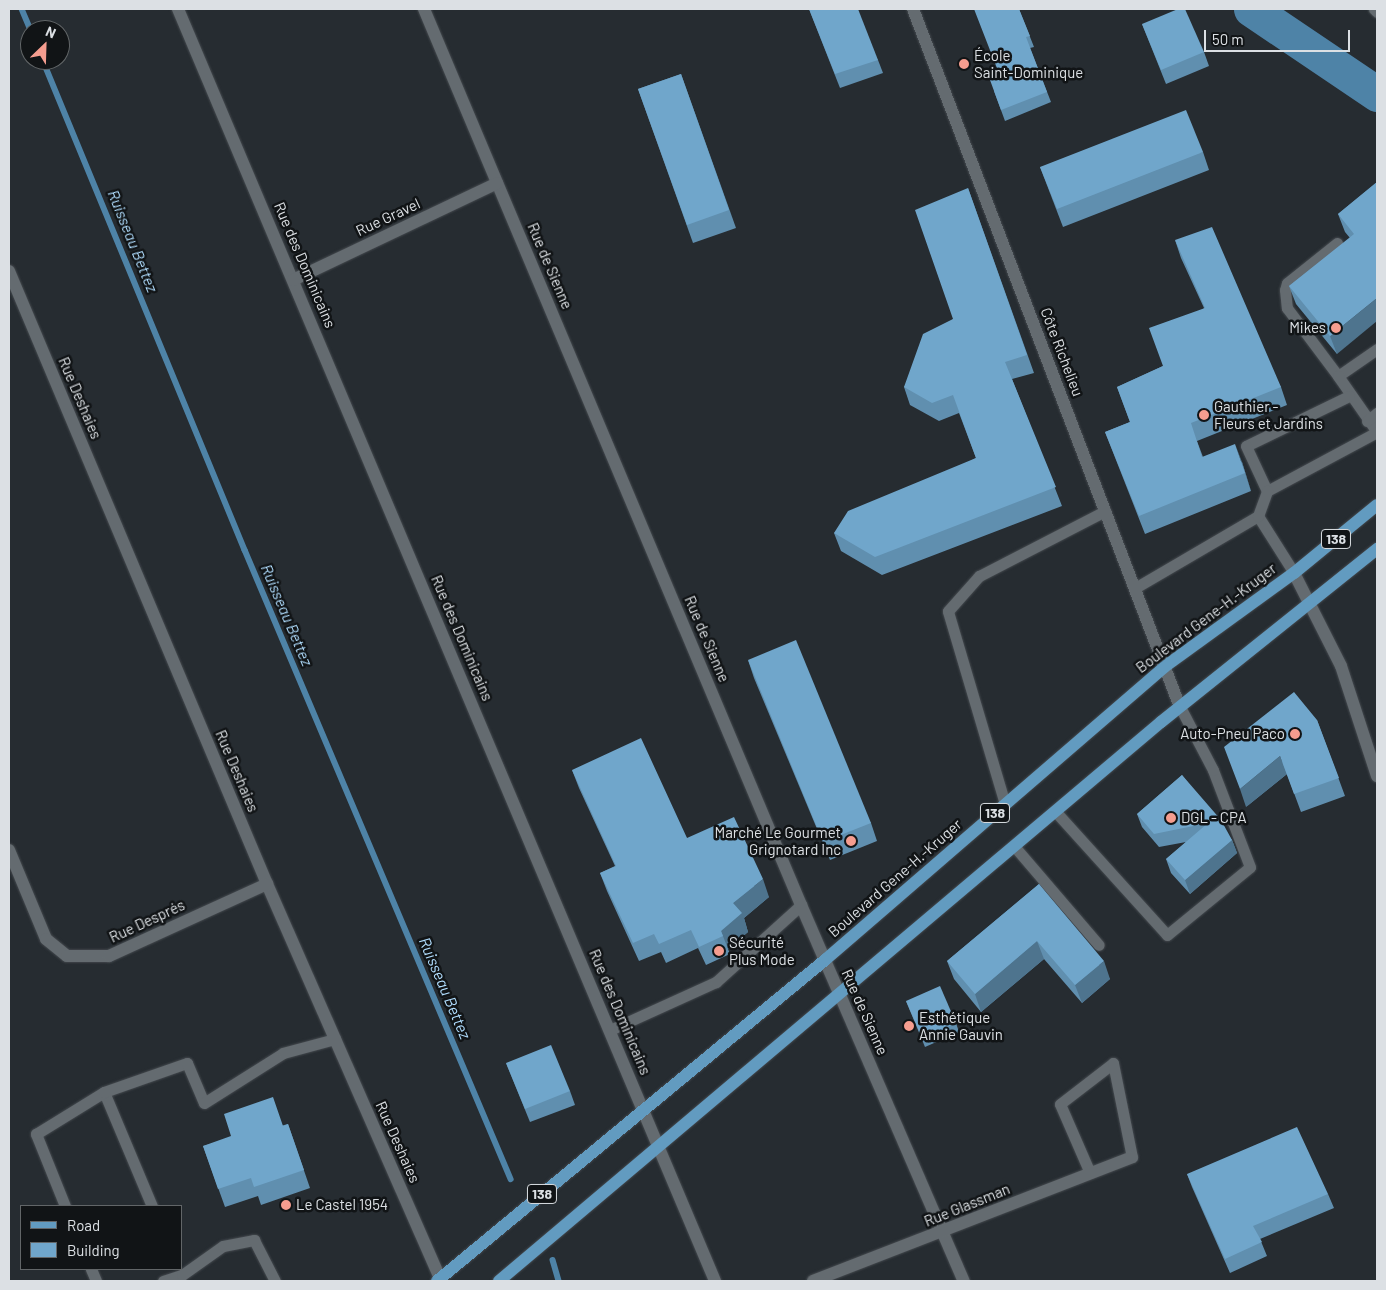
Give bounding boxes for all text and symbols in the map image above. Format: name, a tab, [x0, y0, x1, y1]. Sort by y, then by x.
north arrow	[20, 20, 70, 70]
scale bar	[1206, 20, 1352, 52]
text: N	[43, 22, 59, 41]
text: 50 m	[1212, 30, 1244, 48]
place label: École Saint-Dominique	[974, 46, 1083, 81]
marker: École Saint-Dominique	[958, 58, 970, 70]
water label: Ruisseau Bettez	[104, 187, 162, 295]
street label: Rue Gravel	[353, 194, 423, 240]
street label: Rue des Dominicains	[270, 200, 340, 330]
street label: Rue de Sienne	[524, 220, 576, 312]
street label: Côte Richelieu	[1037, 305, 1087, 399]
place label: Mikes	[1289, 319, 1326, 337]
marker: Mikes	[1330, 322, 1342, 334]
street label: Rue Deshaies	[55, 354, 105, 442]
place label: Gauthier - Fleurs et Jardins	[1214, 397, 1323, 432]
marker: Gauthier - Fleurs et Jardins	[1198, 409, 1210, 421]
road number: 138	[1320, 528, 1352, 550]
street label: Boulevard Gene-H.-Kruger	[1132, 559, 1280, 677]
water label: Ruisseau Bettez	[257, 561, 317, 669]
street label: Rue des Dominicains	[427, 573, 497, 703]
street label: Rue de Sienne	[681, 593, 733, 685]
place label: Auto-Pneu Paco	[1180, 725, 1285, 743]
street label: Rue Deshaies	[212, 727, 262, 815]
marker: Auto-Pneu Paco	[1289, 728, 1301, 740]
road number: 138	[979, 801, 1011, 824]
place label: DGL - CPA	[1181, 809, 1247, 827]
marker: DGL - CPA	[1165, 812, 1177, 824]
street label: Boulevard Gene-H.-Kruger	[825, 815, 965, 941]
place label: Marché Le Gourmet Grignotard Inc	[714, 823, 841, 858]
marker: Marché Le Gourmet Grignotard Inc	[845, 835, 857, 847]
street label: Rue Després	[106, 896, 188, 946]
place label: Sécurité Plus Mode	[729, 933, 795, 968]
water label: Ruisseau Bettez	[415, 934, 475, 1042]
marker: Sécurité Plus Mode	[713, 945, 725, 957]
street label: Rue des Dominicains	[585, 947, 655, 1077]
street label: Rue de Sienne	[838, 966, 892, 1058]
place label: Esthétique Annie Gauvin	[919, 1008, 1003, 1043]
marker: Esthétique Annie Gauvin	[903, 1020, 915, 1032]
street label: Rue Deshaies	[372, 1099, 424, 1185]
street label: Rue Glassman	[921, 1180, 1013, 1230]
road number: 138	[526, 1182, 558, 1206]
place label: Le Castel 1954	[296, 1196, 388, 1214]
marker: Le Castel 1954	[280, 1199, 292, 1211]
legend	[20, 1205, 182, 1270]
text: Road	[67, 1216, 100, 1234]
text: Building	[67, 1241, 120, 1259]

